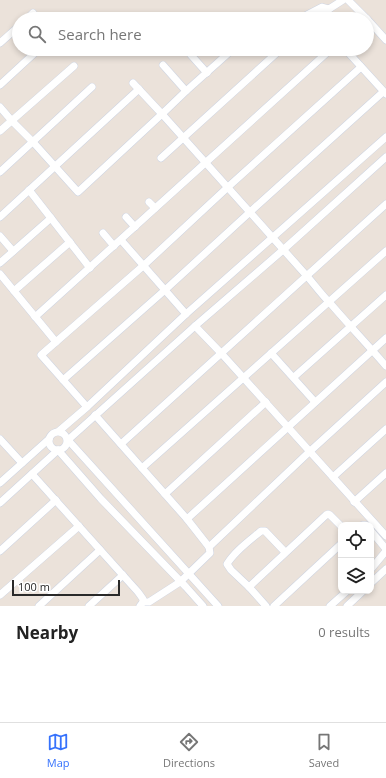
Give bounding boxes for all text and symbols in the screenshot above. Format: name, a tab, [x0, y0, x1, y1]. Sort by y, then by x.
search box	[12, 12, 374, 56]
icon: search	[26, 23, 48, 45]
text: Search here	[58, 24, 142, 44]
map controls	[338, 522, 374, 594]
button: locate	[338, 522, 374, 558]
button: layers	[338, 558, 374, 594]
scale bar	[12, 578, 120, 597]
text: 100 m	[18, 579, 50, 594]
text: Nearby	[16, 621, 78, 644]
text: 0 results	[318, 623, 370, 641]
tab: Map	[47, 731, 70, 770]
tab: Directions	[163, 731, 215, 770]
tab: Saved	[309, 731, 339, 770]

